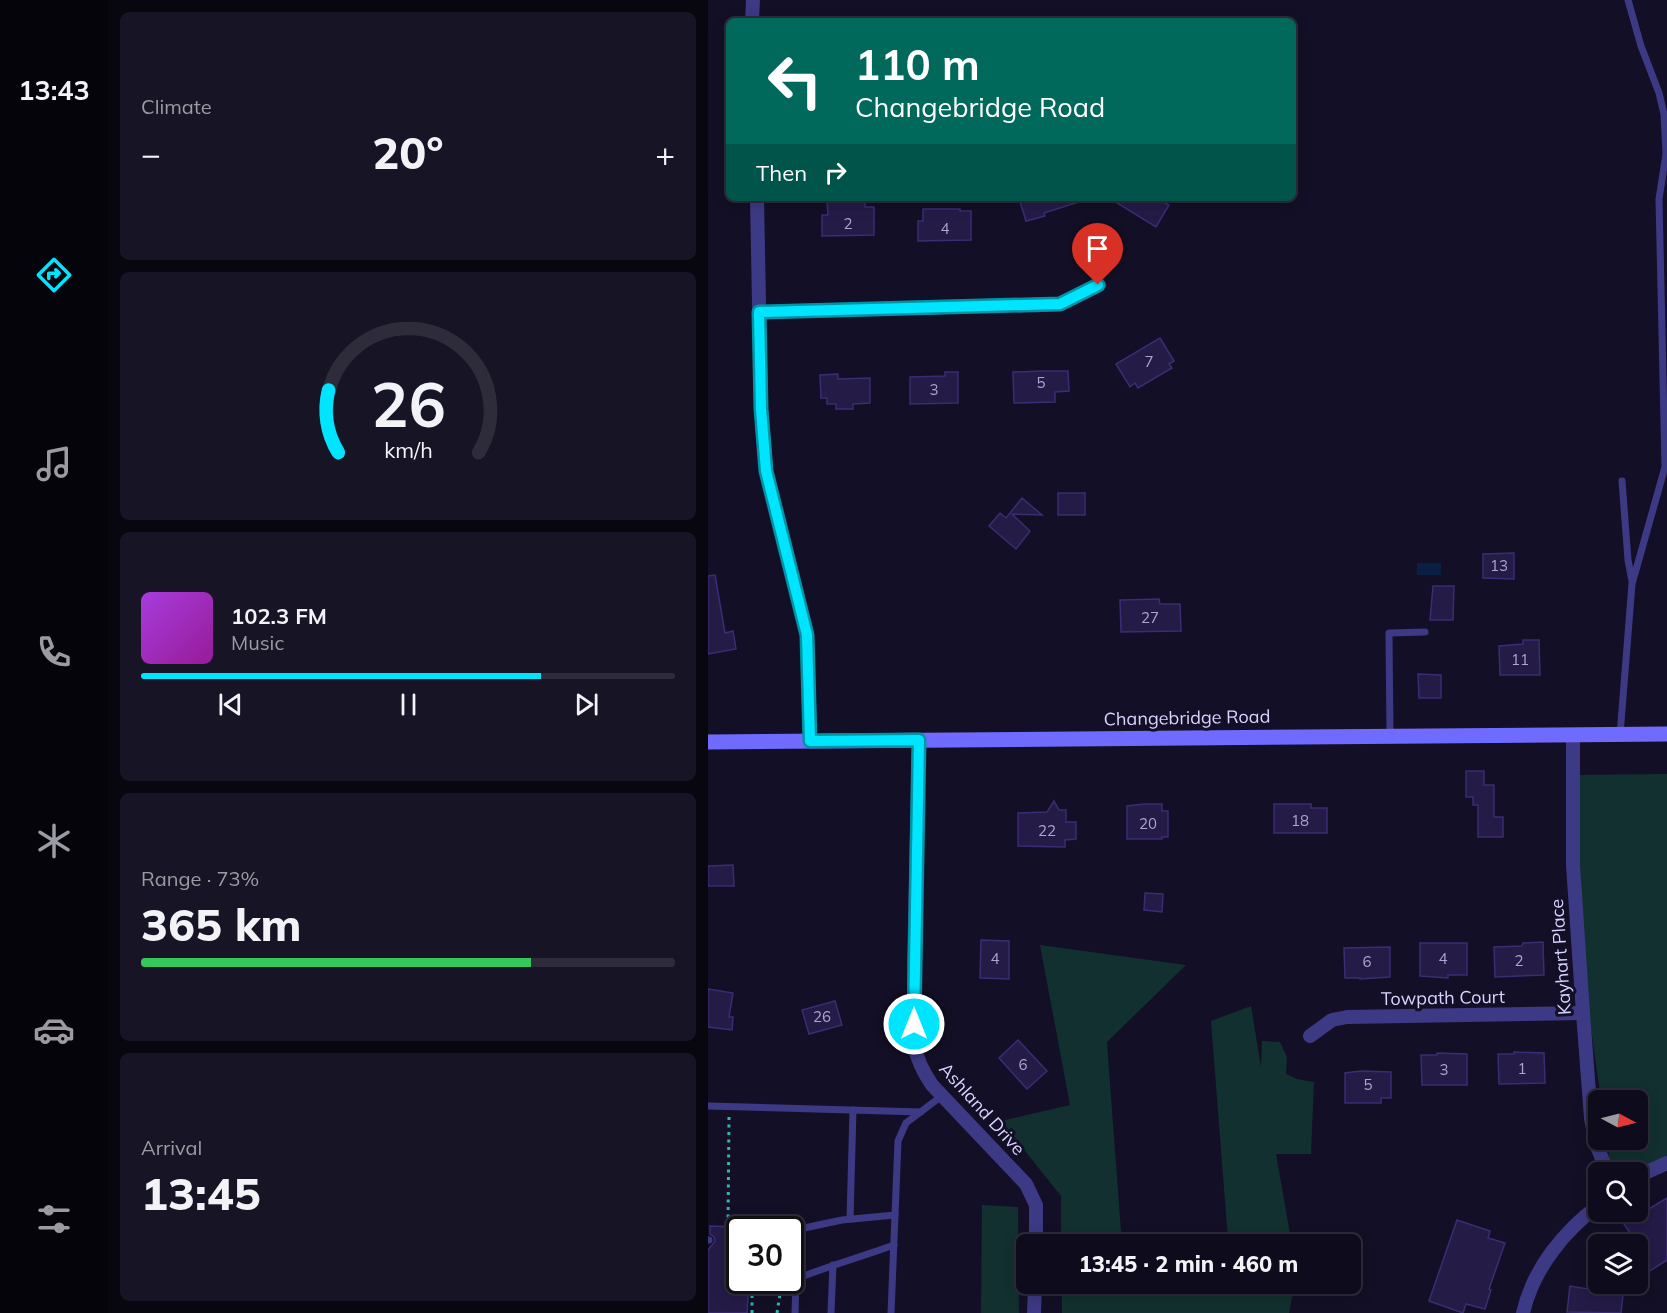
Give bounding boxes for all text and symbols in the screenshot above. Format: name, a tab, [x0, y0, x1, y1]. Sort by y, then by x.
text: 110 m	[855, 38, 980, 91]
icon: left	[756, 42, 834, 120]
text: 13:43	[18, 73, 90, 107]
text: Changebridge Road	[855, 90, 1105, 124]
text: Climate	[141, 94, 212, 119]
text: 20°	[372, 124, 444, 180]
text: −	[141, 133, 161, 174]
text: +	[655, 133, 675, 174]
icon: right	[819, 156, 852, 189]
text: Then	[756, 159, 807, 187]
house number: 2	[843, 214, 853, 233]
house number: 4	[940, 219, 950, 238]
pin	[1072, 223, 1123, 285]
icon: arrive	[1081, 232, 1114, 265]
icon: directions	[33, 254, 75, 296]
house number: 7	[1144, 352, 1154, 371]
text: 26	[371, 364, 445, 443]
house number: 5	[1036, 373, 1046, 392]
house number: 3	[929, 380, 939, 399]
text: km/h	[384, 437, 432, 464]
icon: music	[33, 443, 75, 485]
house number: 13	[1490, 556, 1508, 575]
text: 102.3 FM	[231, 602, 327, 630]
house number: 27	[1141, 608, 1159, 627]
text: Music	[231, 630, 284, 655]
icon: phone	[33, 631, 75, 673]
house number: 11	[1511, 650, 1529, 669]
icon: previous	[214, 688, 247, 721]
icon: pause	[392, 688, 425, 721]
icon: next	[570, 688, 603, 721]
street label: Changebridge Road	[1103, 705, 1271, 730]
house number: 18	[1291, 811, 1309, 830]
house number: 20	[1139, 814, 1157, 833]
icon: climate	[33, 820, 75, 862]
house number: 22	[1038, 821, 1056, 840]
text: Range · 73%	[141, 866, 259, 891]
text: 365 km	[141, 896, 302, 952]
street label: Kayhart Place	[1545, 898, 1576, 1016]
house number: 4	[990, 949, 1000, 968]
house number: 4	[1438, 949, 1448, 968]
house number: 2	[1514, 951, 1524, 970]
house number: 6	[1362, 952, 1372, 971]
street label: Towpath Court	[1381, 985, 1505, 1010]
position arrow	[882, 992, 946, 1056]
house number: 26	[813, 1007, 831, 1026]
icon: car	[33, 1009, 75, 1051]
house number: 6	[1018, 1055, 1028, 1074]
street label: Ashland Drive	[935, 1057, 1030, 1160]
house number: 1	[1517, 1059, 1527, 1078]
house number: 3	[1439, 1060, 1449, 1079]
house number: 5	[1363, 1075, 1373, 1094]
north arrow	[1588, 1090, 1648, 1150]
map controls	[1588, 1090, 1648, 1294]
text: Arrival	[141, 1135, 202, 1160]
button: search	[1588, 1162, 1648, 1222]
text: 13:45	[141, 1165, 261, 1221]
icon: filters	[33, 1198, 75, 1240]
speed limit sign: 30	[726, 1216, 804, 1294]
button: layers	[1588, 1234, 1648, 1294]
text: 13:45 · 2 min · 460 m	[1079, 1250, 1298, 1278]

